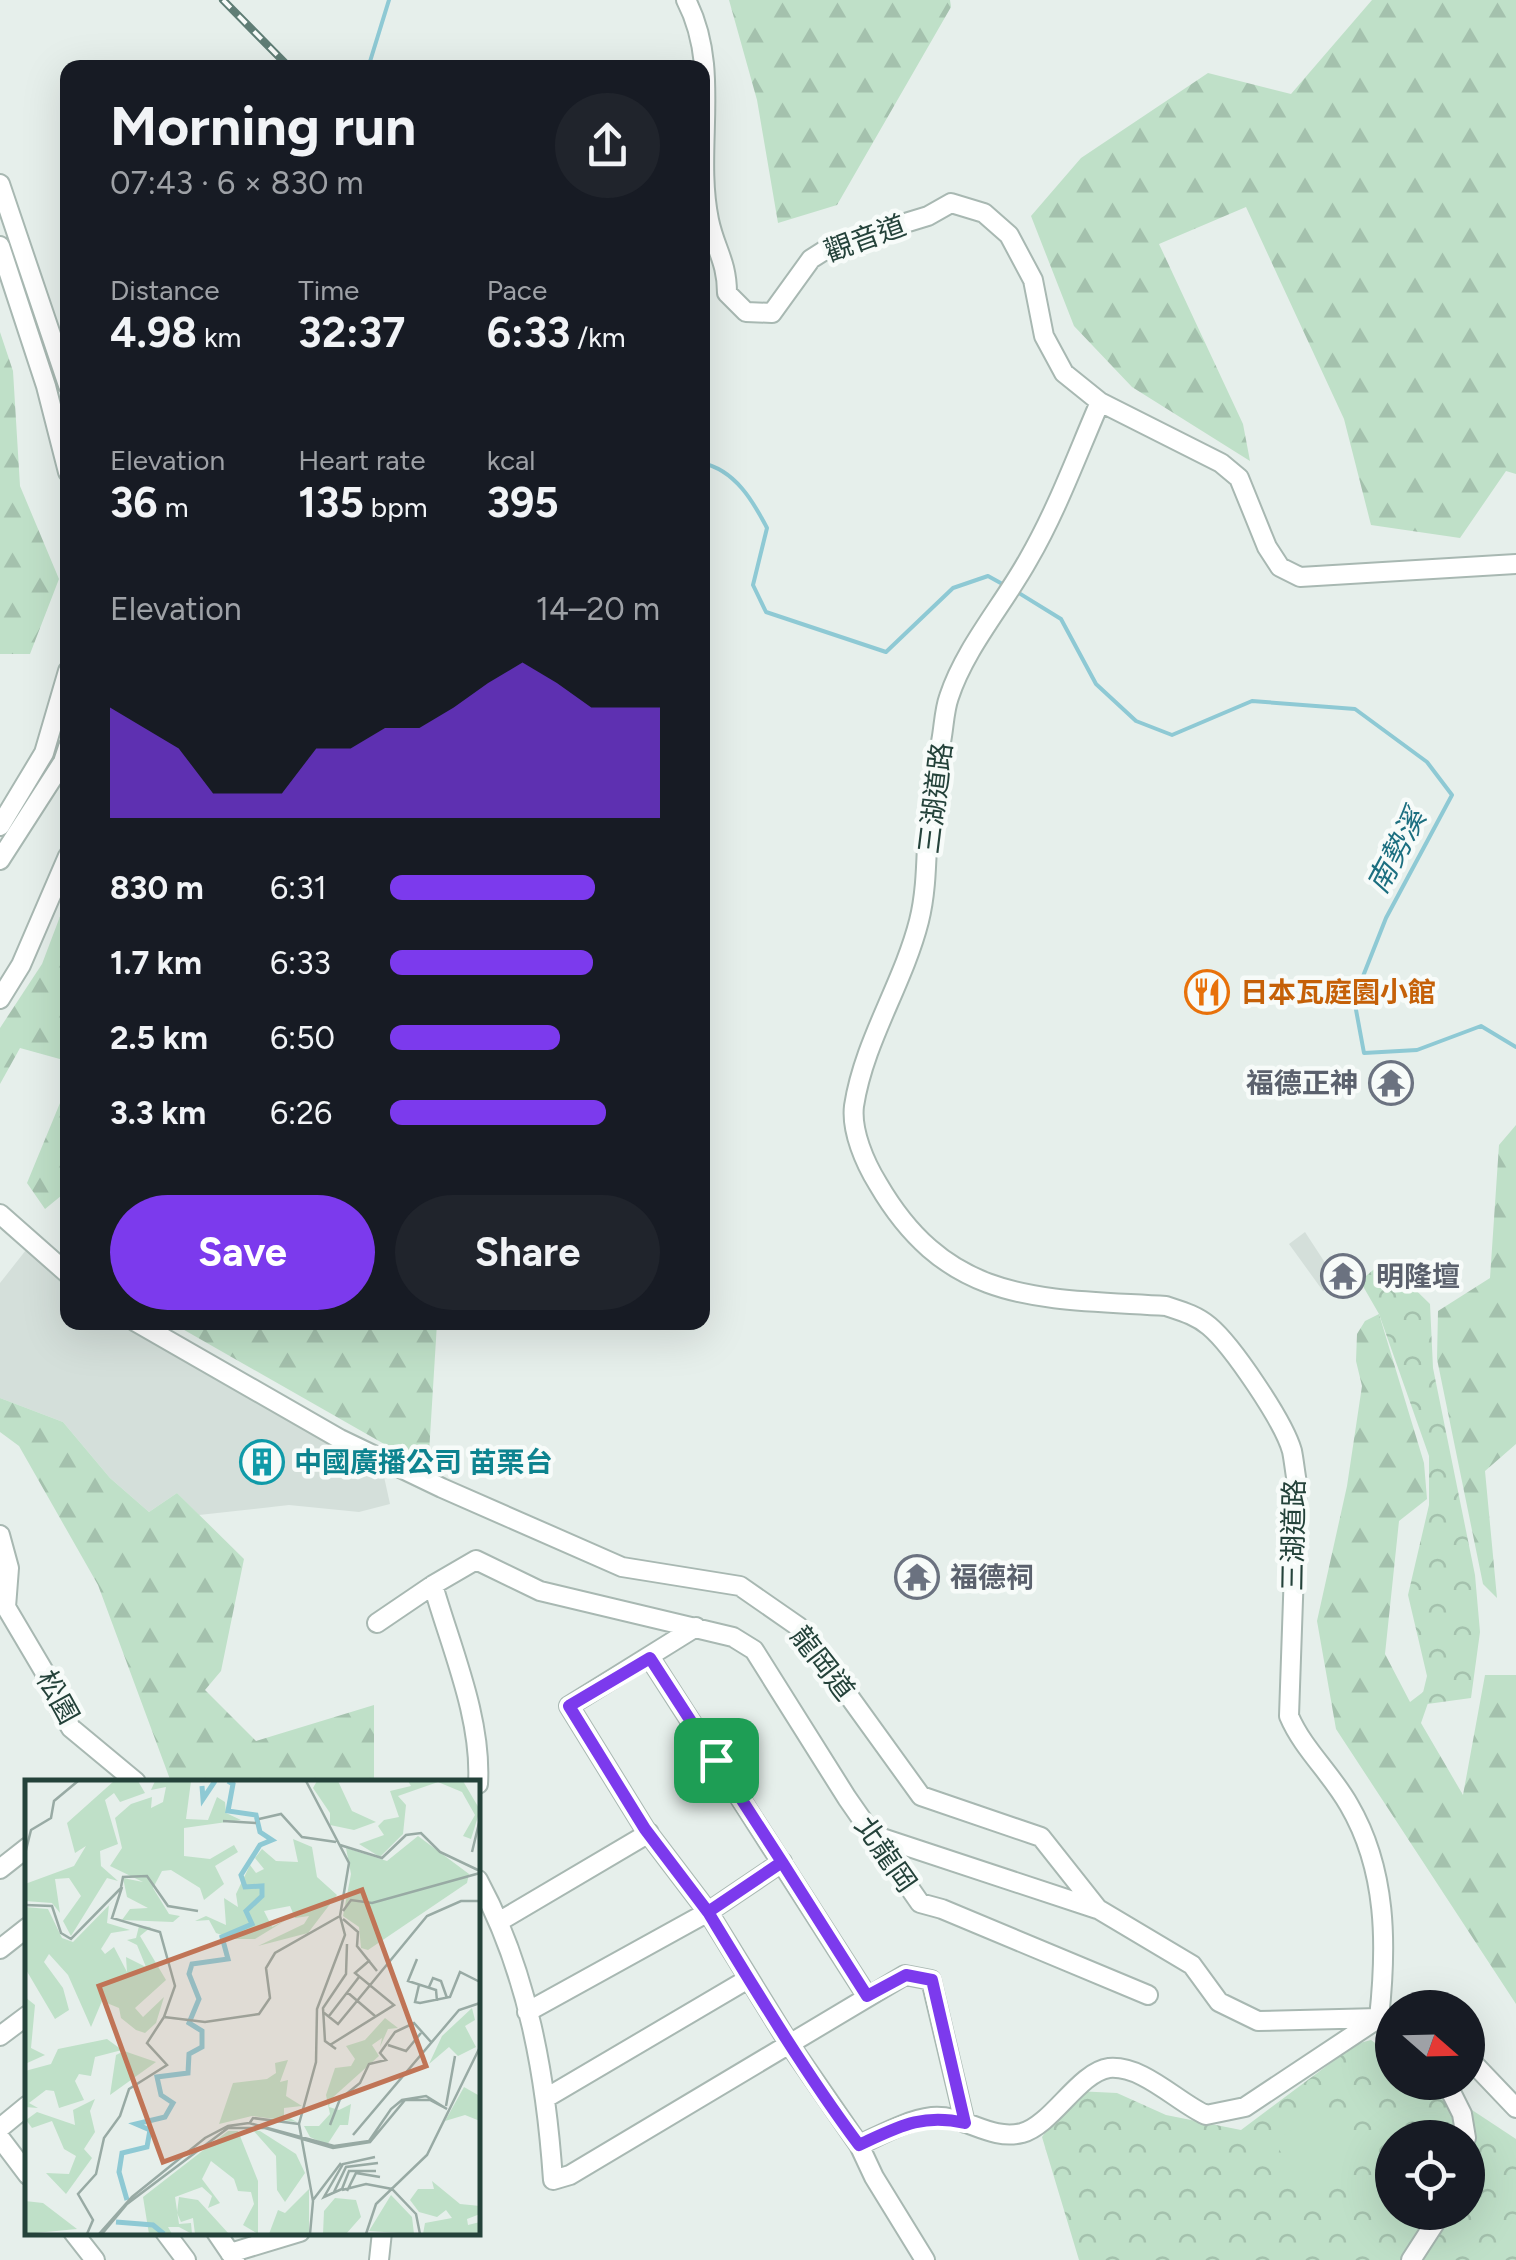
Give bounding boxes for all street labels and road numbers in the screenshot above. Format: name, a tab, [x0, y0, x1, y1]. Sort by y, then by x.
street label: 觀音道	[820, 208, 910, 268]
street label: 三湖道路	[911, 740, 959, 856]
street label: 三湖道路	[1275, 1479, 1311, 1591]
street label: 龍岡道	[784, 1619, 862, 1707]
street label: 松園	[30, 1664, 86, 1730]
street label: 北龍岡	[848, 1810, 924, 1898]

